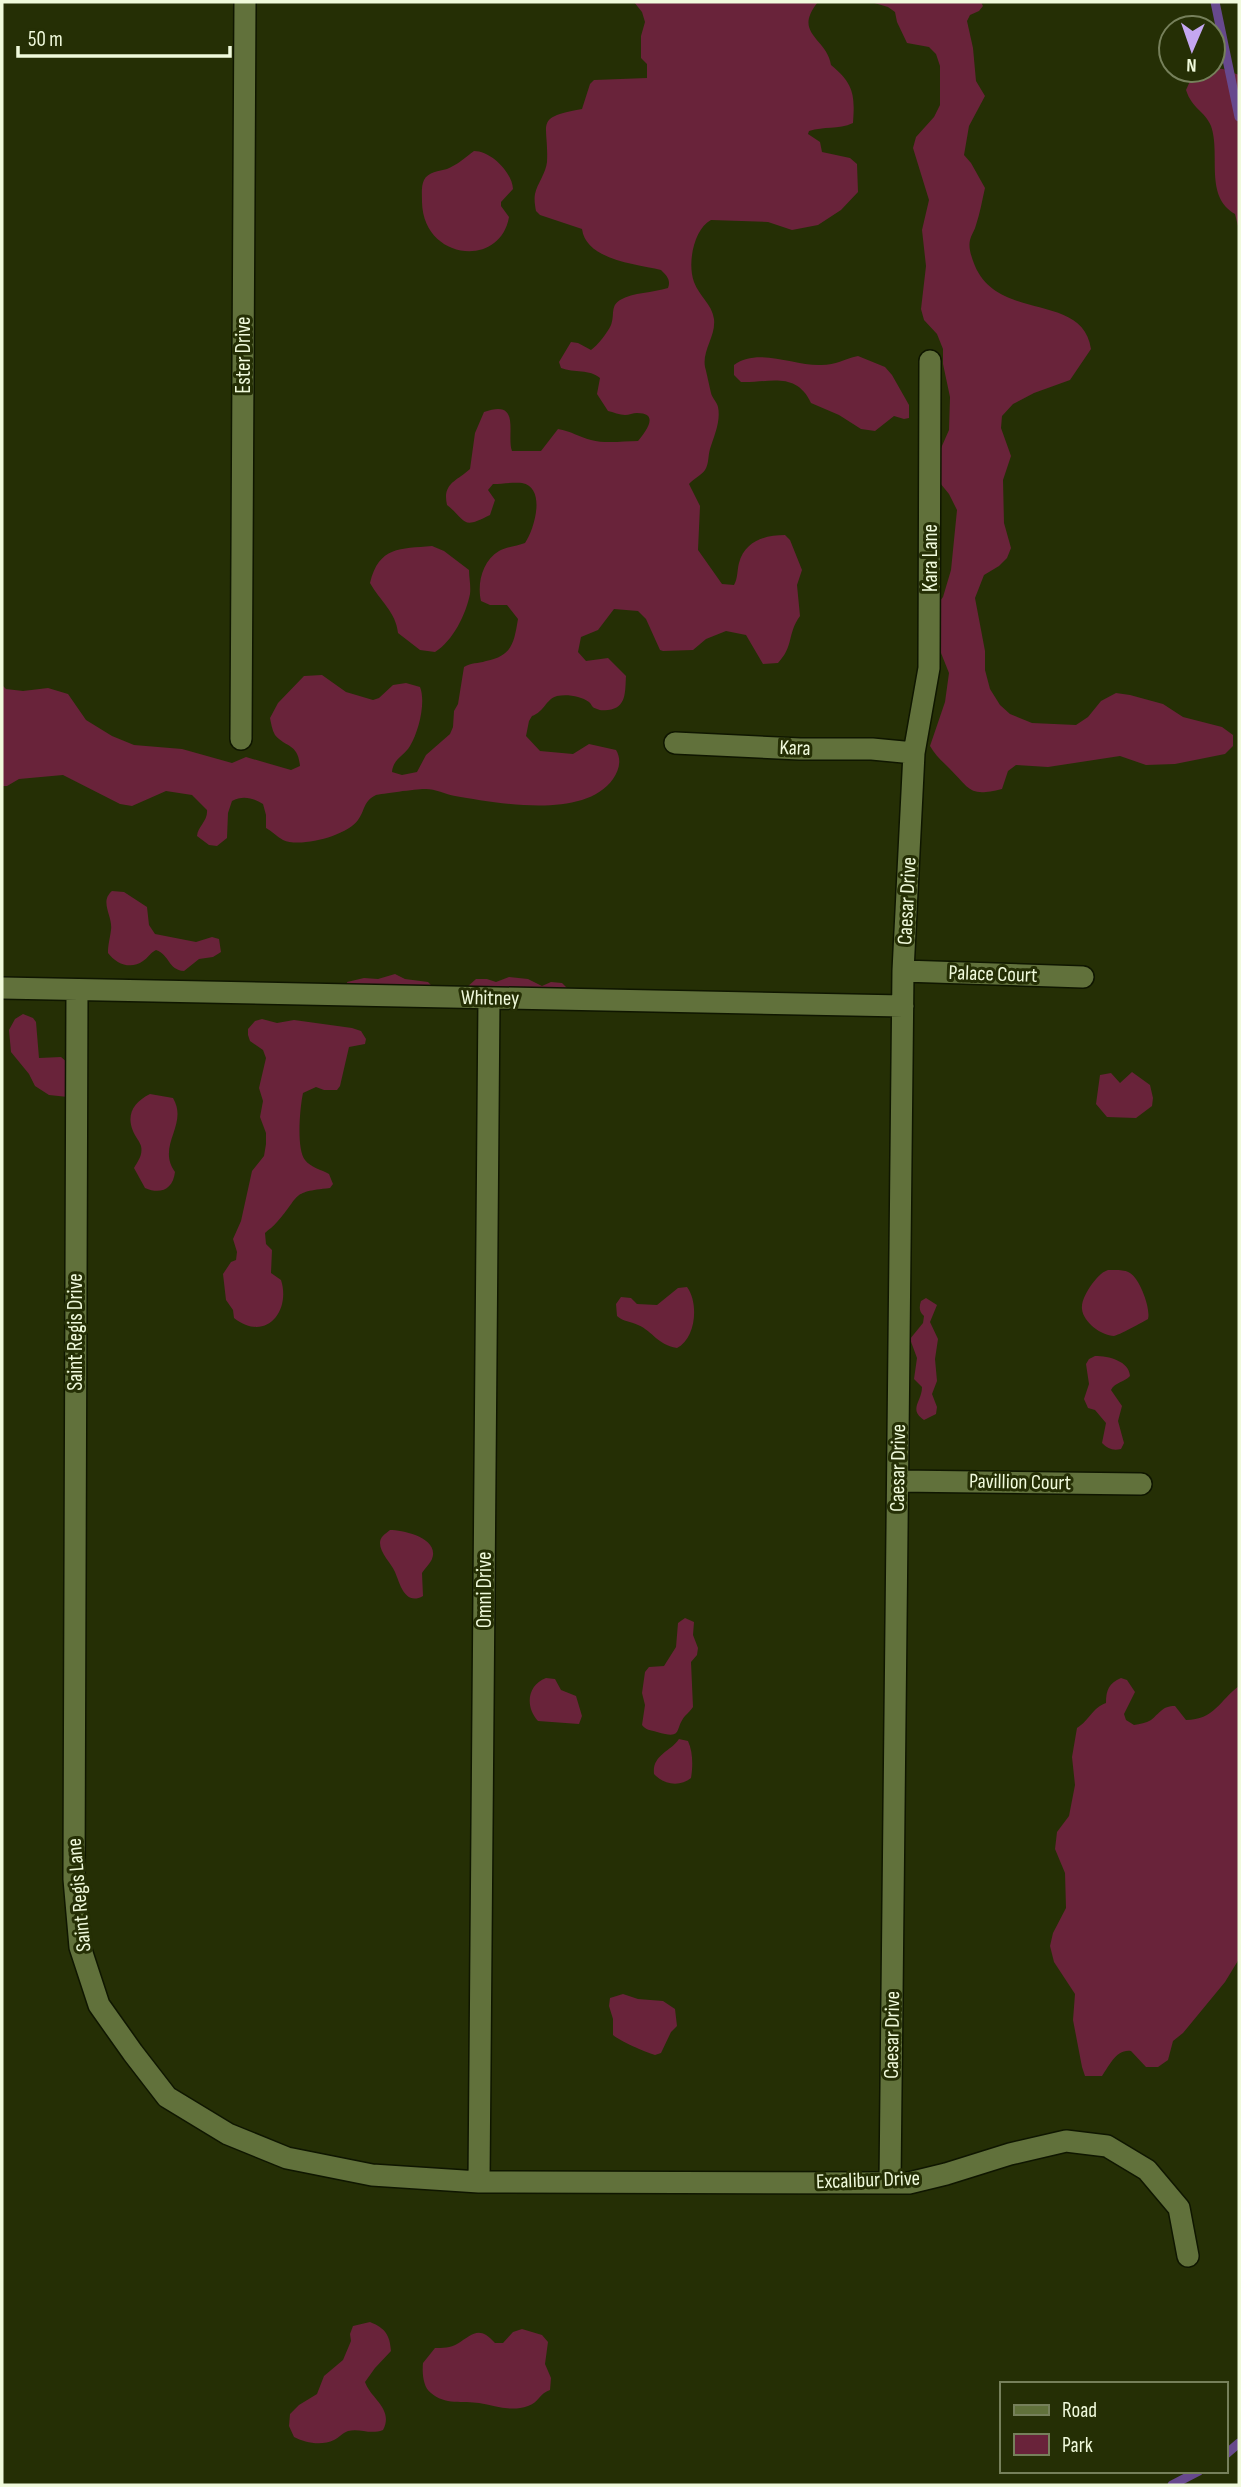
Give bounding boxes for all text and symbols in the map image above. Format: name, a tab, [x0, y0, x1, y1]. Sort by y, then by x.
scale bar	[18, 14, 229, 58]
north arrow	[1157, 14, 1227, 84]
text: 50 m	[28, 27, 63, 52]
text: N	[1186, 53, 1197, 76]
street label: Ester Drive	[231, 317, 256, 393]
street label: Kara Lane	[918, 524, 943, 592]
street label: Kara	[779, 735, 811, 761]
street label: Caesar Drive	[892, 856, 922, 946]
street label: Palace Court	[948, 960, 1038, 988]
street label: Whitney	[461, 985, 519, 1011]
street label: Saint Regis Drive	[63, 1273, 88, 1391]
street label: Caesar Drive	[885, 1424, 911, 1512]
street label: Pavillion Court	[969, 1469, 1071, 1495]
street label: Omni Drive	[472, 1552, 497, 1628]
street label: Saint Regis Lane	[62, 1837, 96, 1953]
street label: Caesar Drive	[879, 1991, 905, 2079]
street label: Excalibur Drive	[816, 2166, 920, 2194]
legend	[1000, 2382, 1227, 2473]
text: Road	[1062, 2398, 1097, 2423]
text: Park	[1062, 2433, 1093, 2458]

